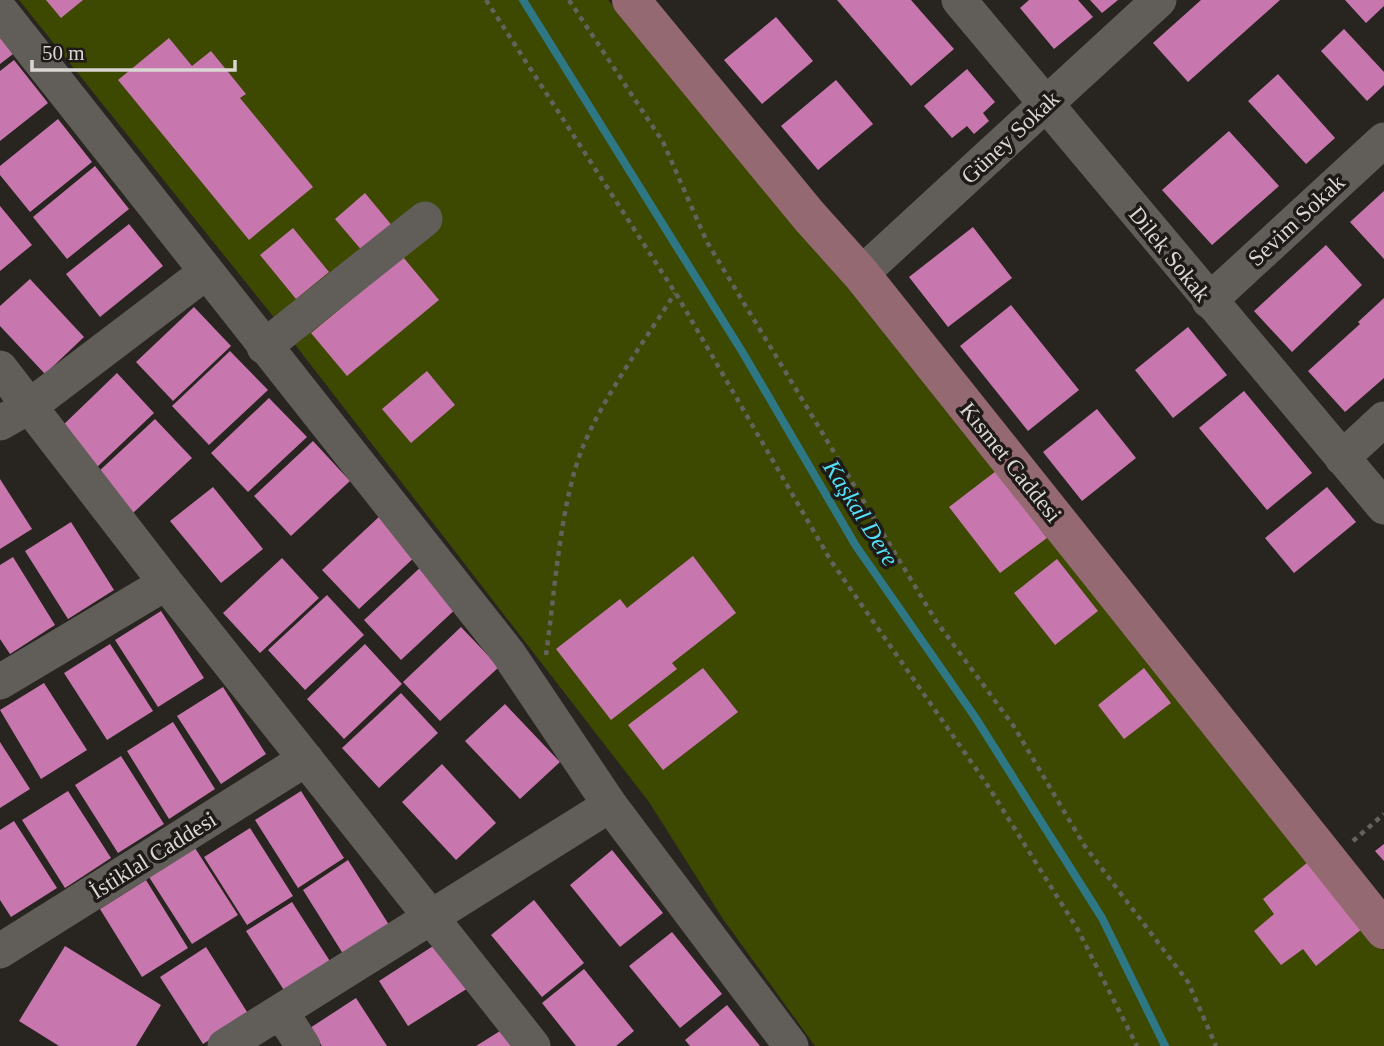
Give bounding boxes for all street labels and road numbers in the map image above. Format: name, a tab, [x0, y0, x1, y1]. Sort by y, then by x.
street label: Güney Sokak	[956, 85, 1065, 189]
street label: Sevim Sokak	[1243, 169, 1350, 271]
street label: Dilek Sokak	[1124, 202, 1216, 307]
street label: Kısmet Caddesi	[955, 398, 1066, 527]
street label: İstiklal Caddesi	[86, 807, 221, 904]

